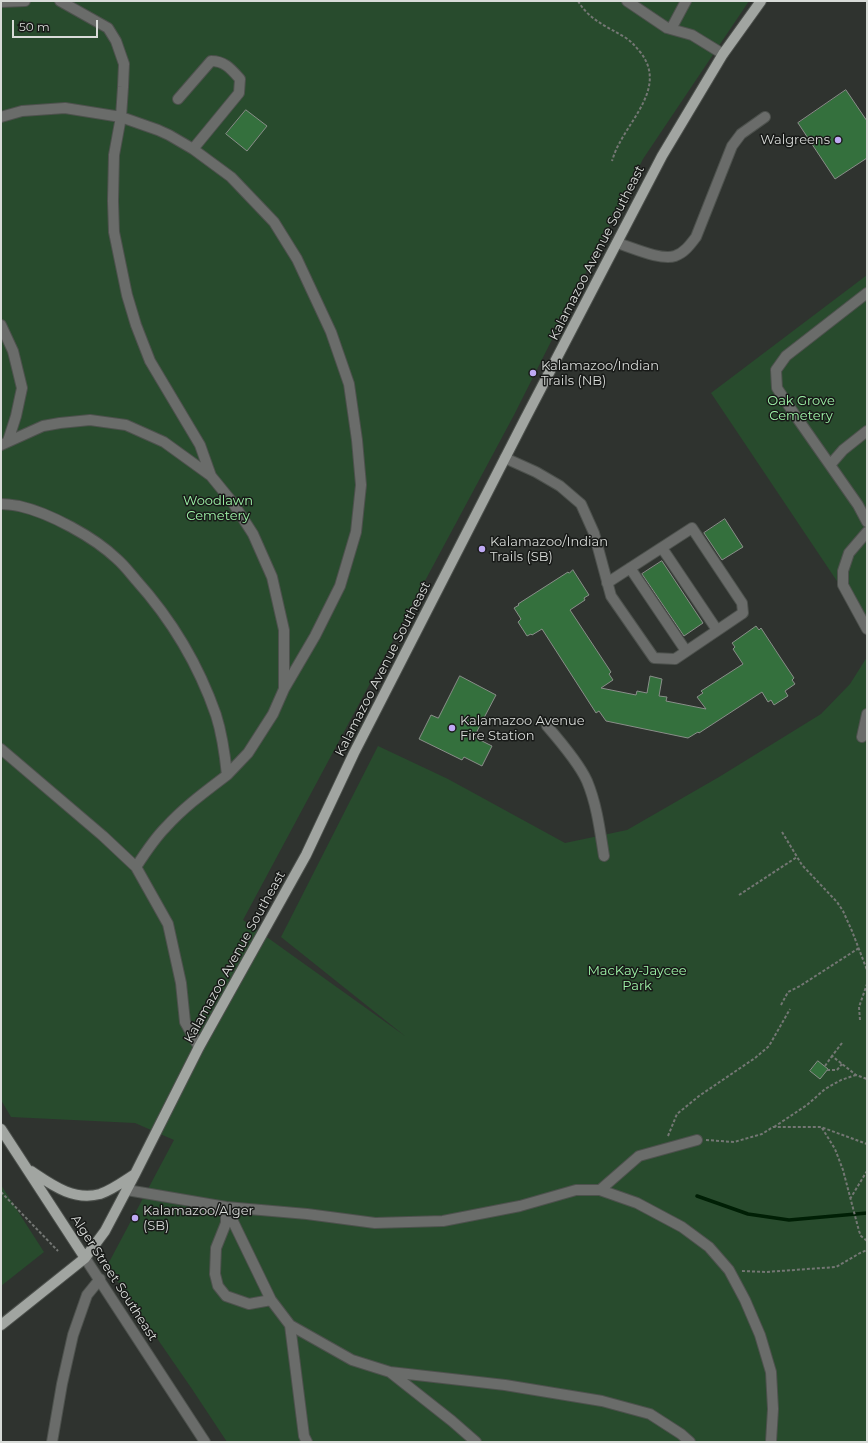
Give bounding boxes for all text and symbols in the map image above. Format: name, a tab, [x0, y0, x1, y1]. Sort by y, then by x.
scale bar	[14, 12, 100, 38]
text: 50 m	[19, 19, 50, 34]
place label: Walgreens	[760, 132, 830, 148]
marker: Walgreens	[833, 135, 843, 145]
street label: Kalamazoo Avenue Southeast	[546, 163, 648, 343]
place label: Kalamazoo/Indian Trails (NB)	[541, 358, 659, 389]
marker: Kalamazoo/Indian Trails (NB)	[528, 368, 538, 378]
park label: Oak Grove Cemetery	[767, 393, 835, 424]
park label: Woodlawn Cemetery	[183, 493, 253, 524]
place label: Kalamazoo/Indian Trails (SB)	[490, 534, 608, 565]
marker: Kalamazoo/Indian Trails (SB)	[477, 544, 487, 554]
street label: Kalamazoo Avenue Southeast	[332, 579, 434, 759]
place label: Kalamazoo Avenue Fire Station	[460, 713, 585, 744]
marker: Kalamazoo Avenue Fire Station	[447, 723, 457, 733]
street label: Kalamazoo Avenue Southeast	[181, 868, 289, 1046]
park label: MacKay-Jaycee Park	[587, 963, 687, 994]
place label: Kalamazoo/Alger (SB)	[143, 1203, 254, 1234]
street label: Alger Street Southeast	[67, 1212, 161, 1344]
marker: Kalamazoo/Alger (SB)	[130, 1213, 140, 1223]

